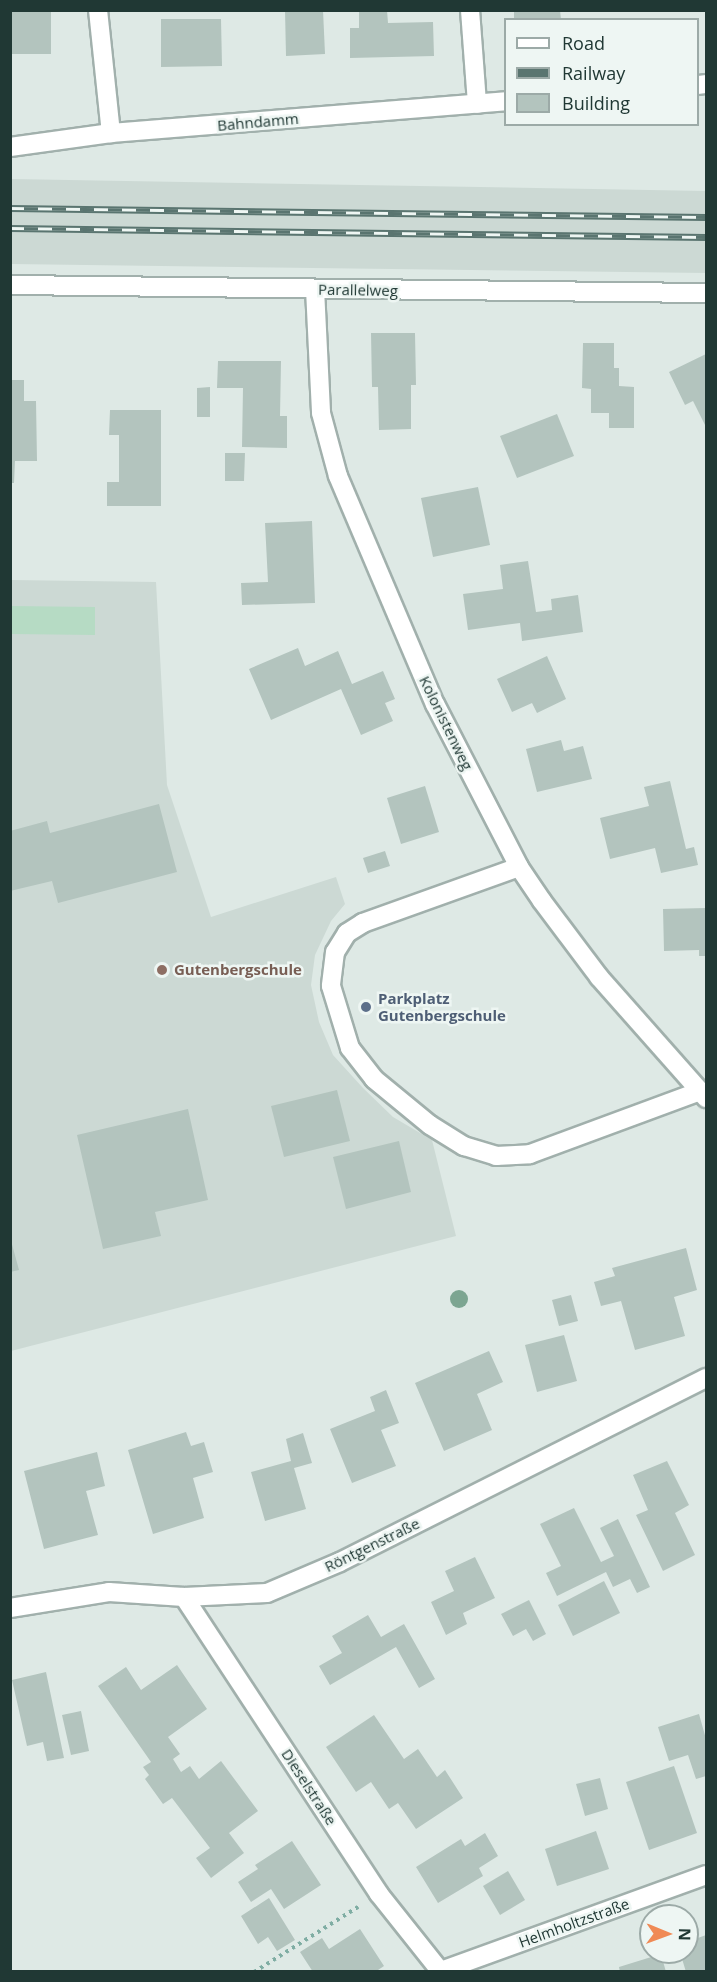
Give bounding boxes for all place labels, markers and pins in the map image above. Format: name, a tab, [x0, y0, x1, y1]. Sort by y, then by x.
place label: Gutenbergschule	[174, 961, 302, 979]
marker: Gutenbergschule	[155, 963, 169, 977]
place label: Parkplatz Gutenbergschule	[378, 989, 506, 1024]
marker: Parkplatz Gutenbergschule	[359, 1000, 373, 1014]

